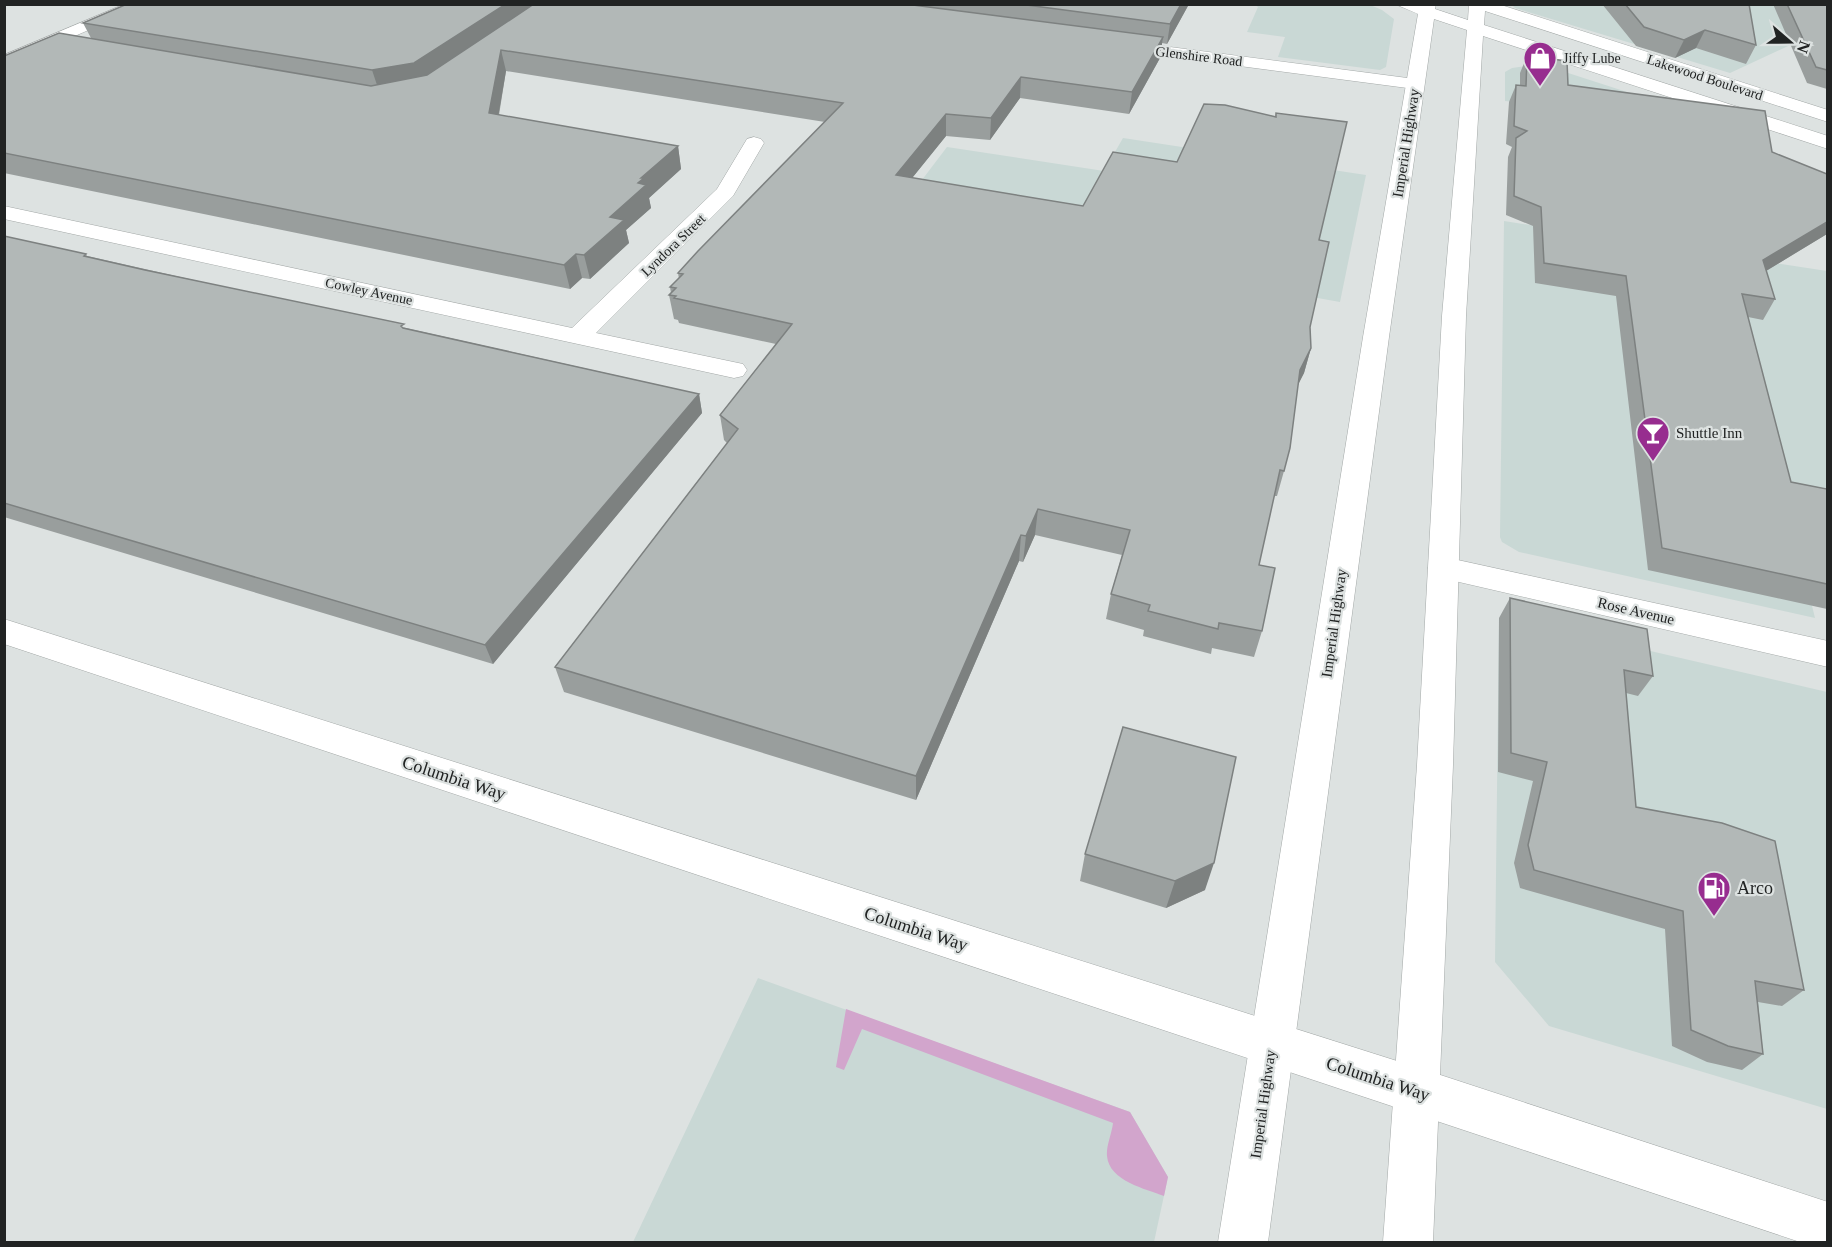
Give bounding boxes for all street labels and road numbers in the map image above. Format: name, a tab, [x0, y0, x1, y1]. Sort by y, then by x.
street label: Glenshire Road	[1155, 44, 1243, 69]
street label: Lakewood Boulevard	[1645, 52, 1765, 103]
street label: Imperial Highway	[1390, 87, 1423, 198]
street label: Lyndora Street	[638, 211, 708, 280]
street label: Cowley Avenue	[324, 275, 414, 308]
street label: Imperial Highway	[1318, 567, 1350, 678]
street label: Rose Avenue	[1596, 594, 1676, 628]
street label: Columbia Way	[400, 752, 508, 804]
street label: Columbia Way	[862, 903, 970, 955]
street label: Imperial Highway	[1247, 1048, 1279, 1159]
street label: Columbia Way	[1324, 1053, 1432, 1105]

